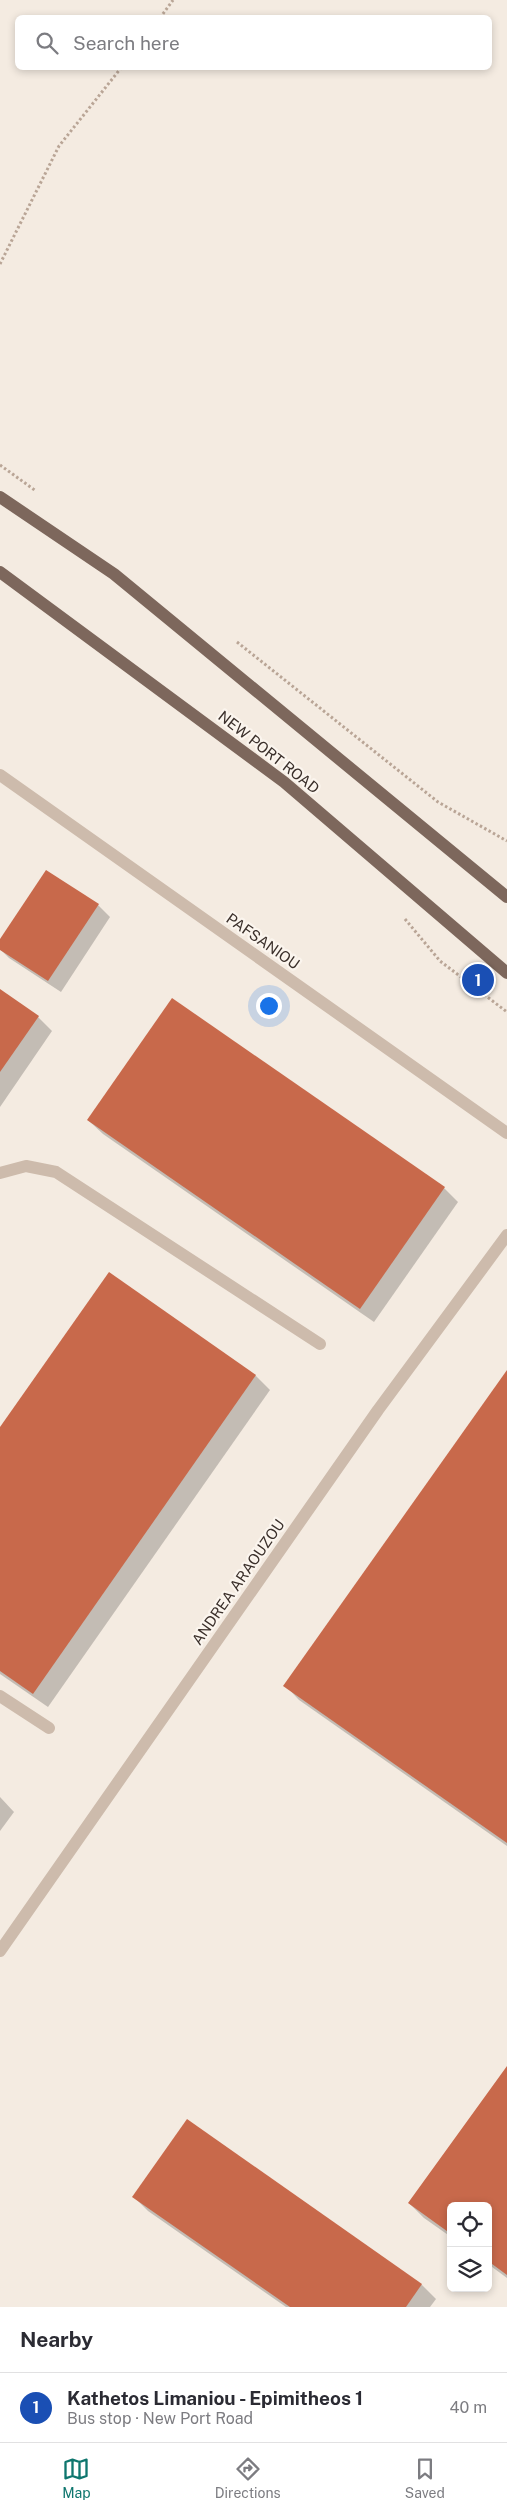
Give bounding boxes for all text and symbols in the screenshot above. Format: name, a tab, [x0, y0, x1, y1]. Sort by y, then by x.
search box	[15, 15, 492, 70]
icon: search	[33, 29, 61, 57]
text: Search here	[73, 32, 180, 54]
street label: NEW PORT ROAD	[215, 707, 323, 797]
street label: PAFSANIOU	[223, 910, 303, 972]
pin: 1	[462, 961, 494, 999]
your location	[256, 993, 282, 1019]
street label: ANDREA ARAOUZOU	[188, 1516, 288, 1648]
map controls	[447, 2202, 492, 2292]
button: locate	[447, 2202, 492, 2247]
button: layers	[447, 2247, 492, 2292]
text: Nearby	[20, 2327, 93, 2352]
text: Kathetos Limaniou - Epimitheos 1	[67, 2387, 363, 2409]
text: 1	[33, 2398, 39, 2417]
text: 40 m	[449, 2398, 487, 2417]
text: Bus stop · New Port Road	[67, 2409, 253, 2428]
tab: Map	[62, 2455, 91, 2501]
tab: Directions	[215, 2455, 281, 2501]
tab: Saved	[405, 2455, 445, 2501]

